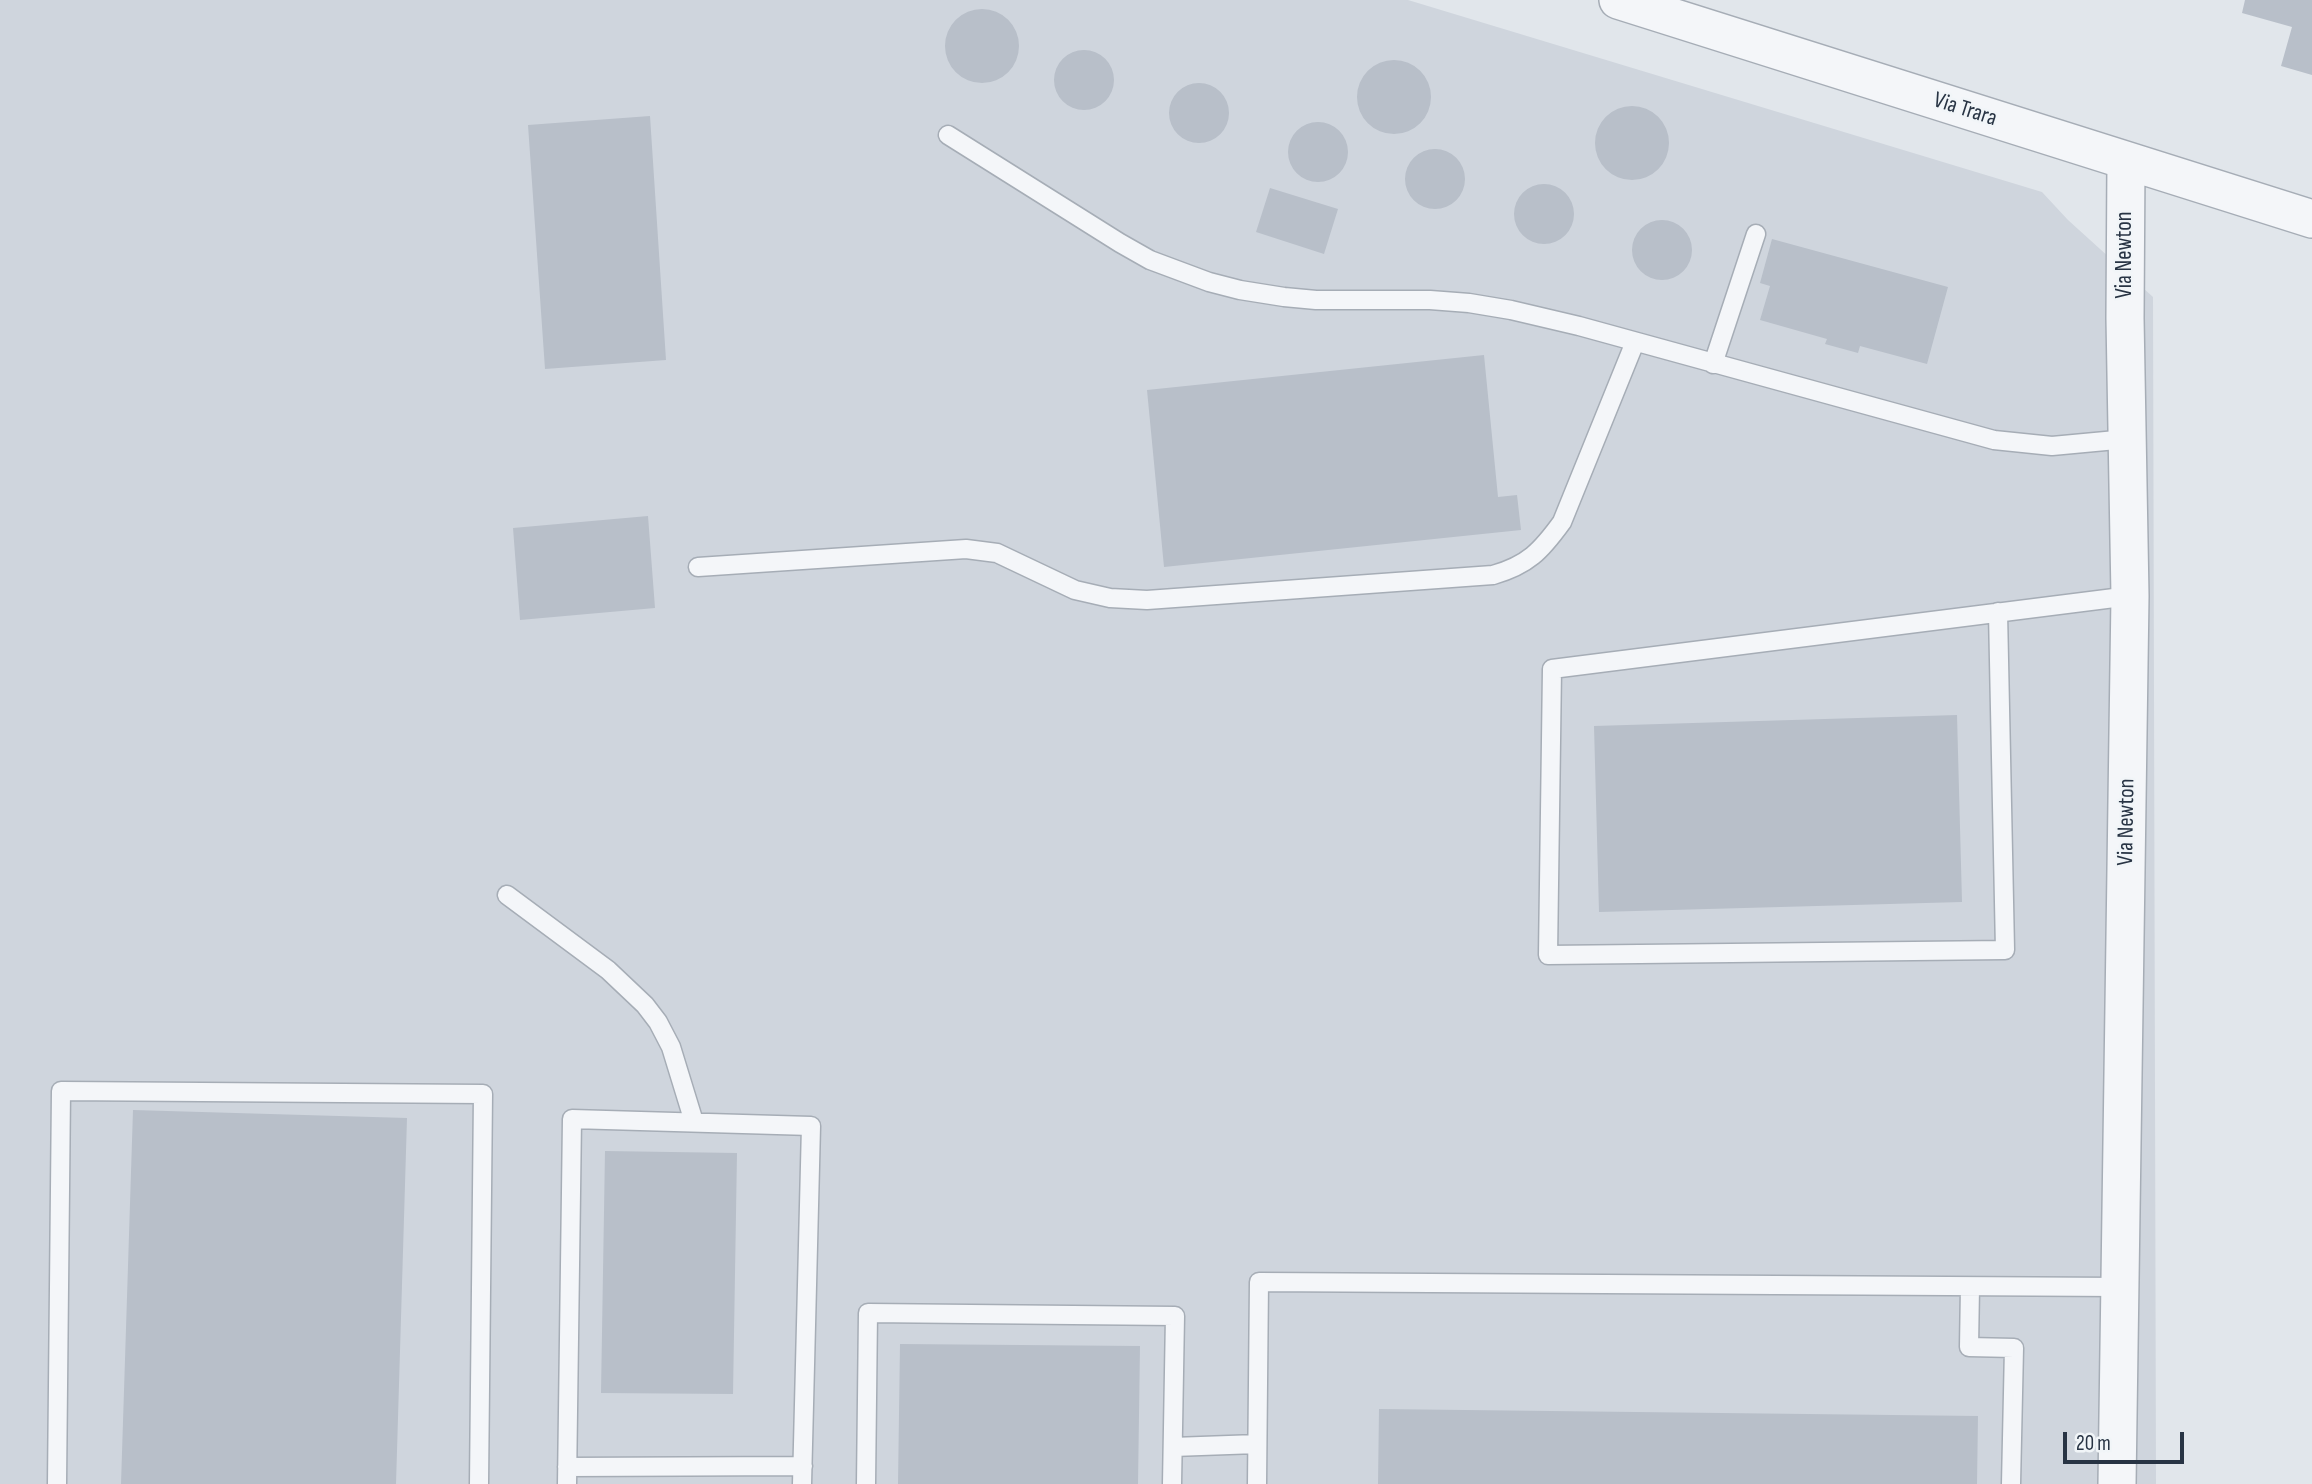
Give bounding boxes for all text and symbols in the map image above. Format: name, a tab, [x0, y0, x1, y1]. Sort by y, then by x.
street label: Via Trara	[1930, 87, 2000, 133]
street label: Via Newton	[2111, 211, 2139, 299]
street label: Via Newton	[2112, 778, 2142, 866]
scale bar	[2067, 1418, 2188, 1462]
text: 20 m	[2076, 1431, 2111, 1456]

